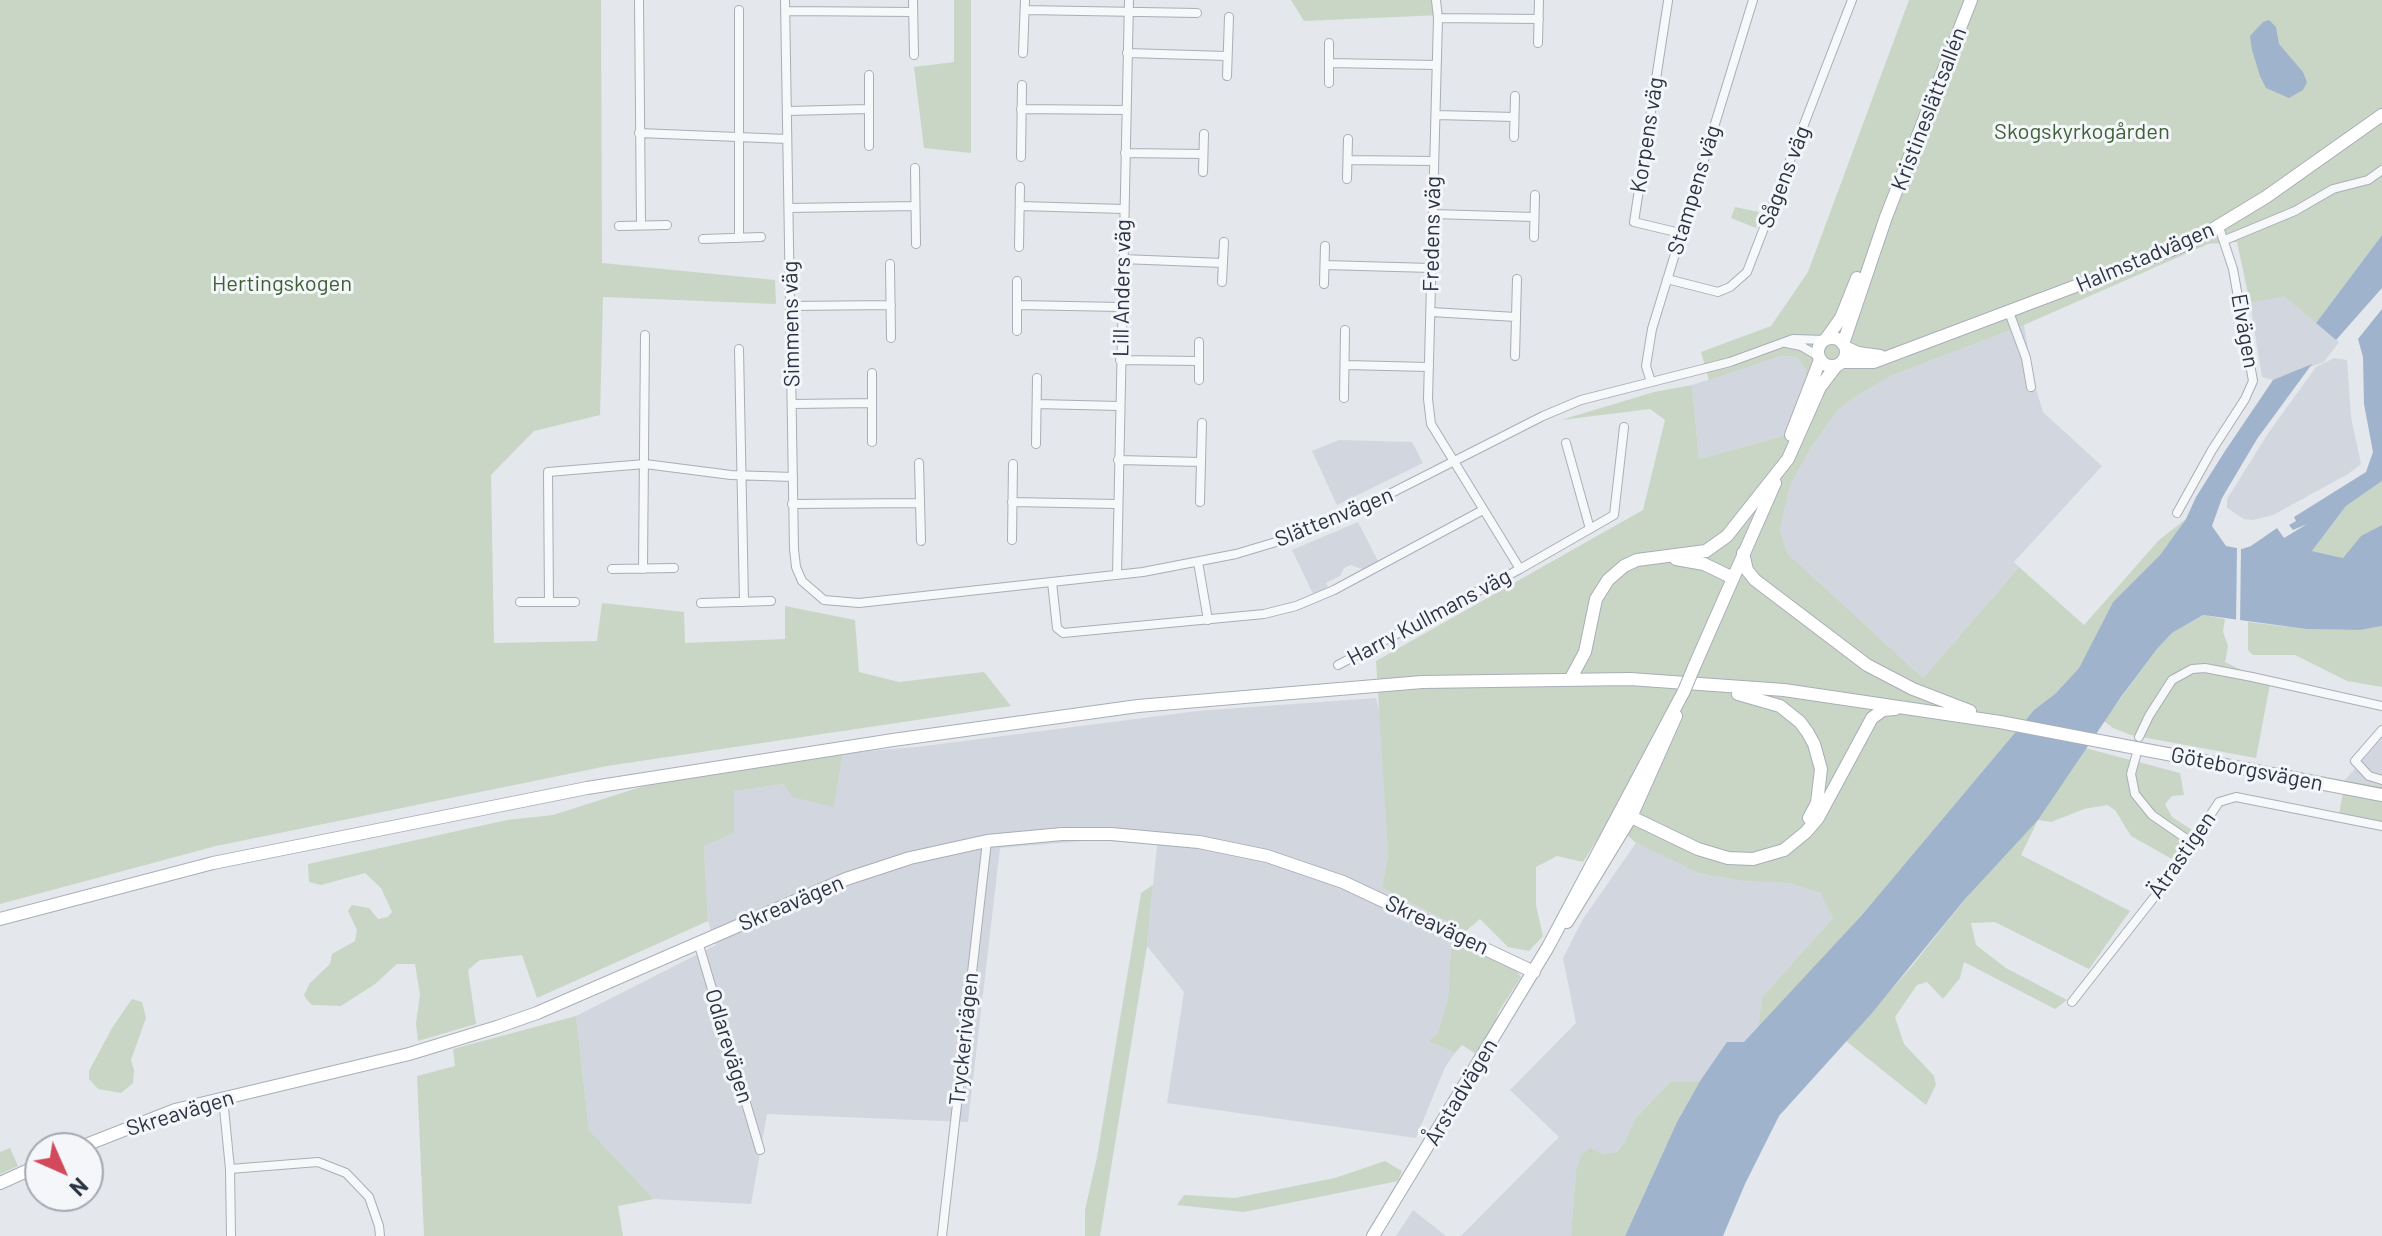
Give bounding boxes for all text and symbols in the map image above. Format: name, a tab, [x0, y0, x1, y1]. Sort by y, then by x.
street label: Kristineslättsallén	[1886, 24, 1972, 194]
street label: Korpens väg	[1625, 75, 1669, 195]
park label: Skogskyrkogården	[1994, 119, 2170, 145]
street label: Stampens väg	[1662, 122, 1726, 258]
street label: Sågens väg	[1752, 122, 1816, 232]
street label: Fredens väg	[1418, 176, 1446, 292]
street label: Halmstadvägen	[2072, 216, 2218, 298]
street label: Lill Anders väg	[1108, 219, 1136, 357]
street label: Simmens väg	[777, 261, 805, 387]
park label: Hertingskogen	[212, 271, 352, 297]
street label: Elvägen	[2225, 292, 2265, 370]
street label: Slättenvägen	[1271, 481, 1397, 553]
street label: Harry Kullmans väg	[1343, 563, 1515, 671]
street label: Göteborgsvägen	[2169, 741, 2325, 797]
street label: Ätrastigen	[2143, 807, 2221, 903]
street label: Skreavägen	[735, 869, 847, 937]
street label: Skreavägen	[1381, 890, 1493, 960]
street label: Tryckerivägen	[944, 971, 984, 1107]
street label: Odlarevägen	[699, 986, 759, 1106]
street label: Årstadvägen	[1419, 1034, 1503, 1150]
street label: Skreavägen	[123, 1084, 237, 1142]
north arrow	[24, 1132, 104, 1212]
text: N	[65, 1173, 94, 1202]

